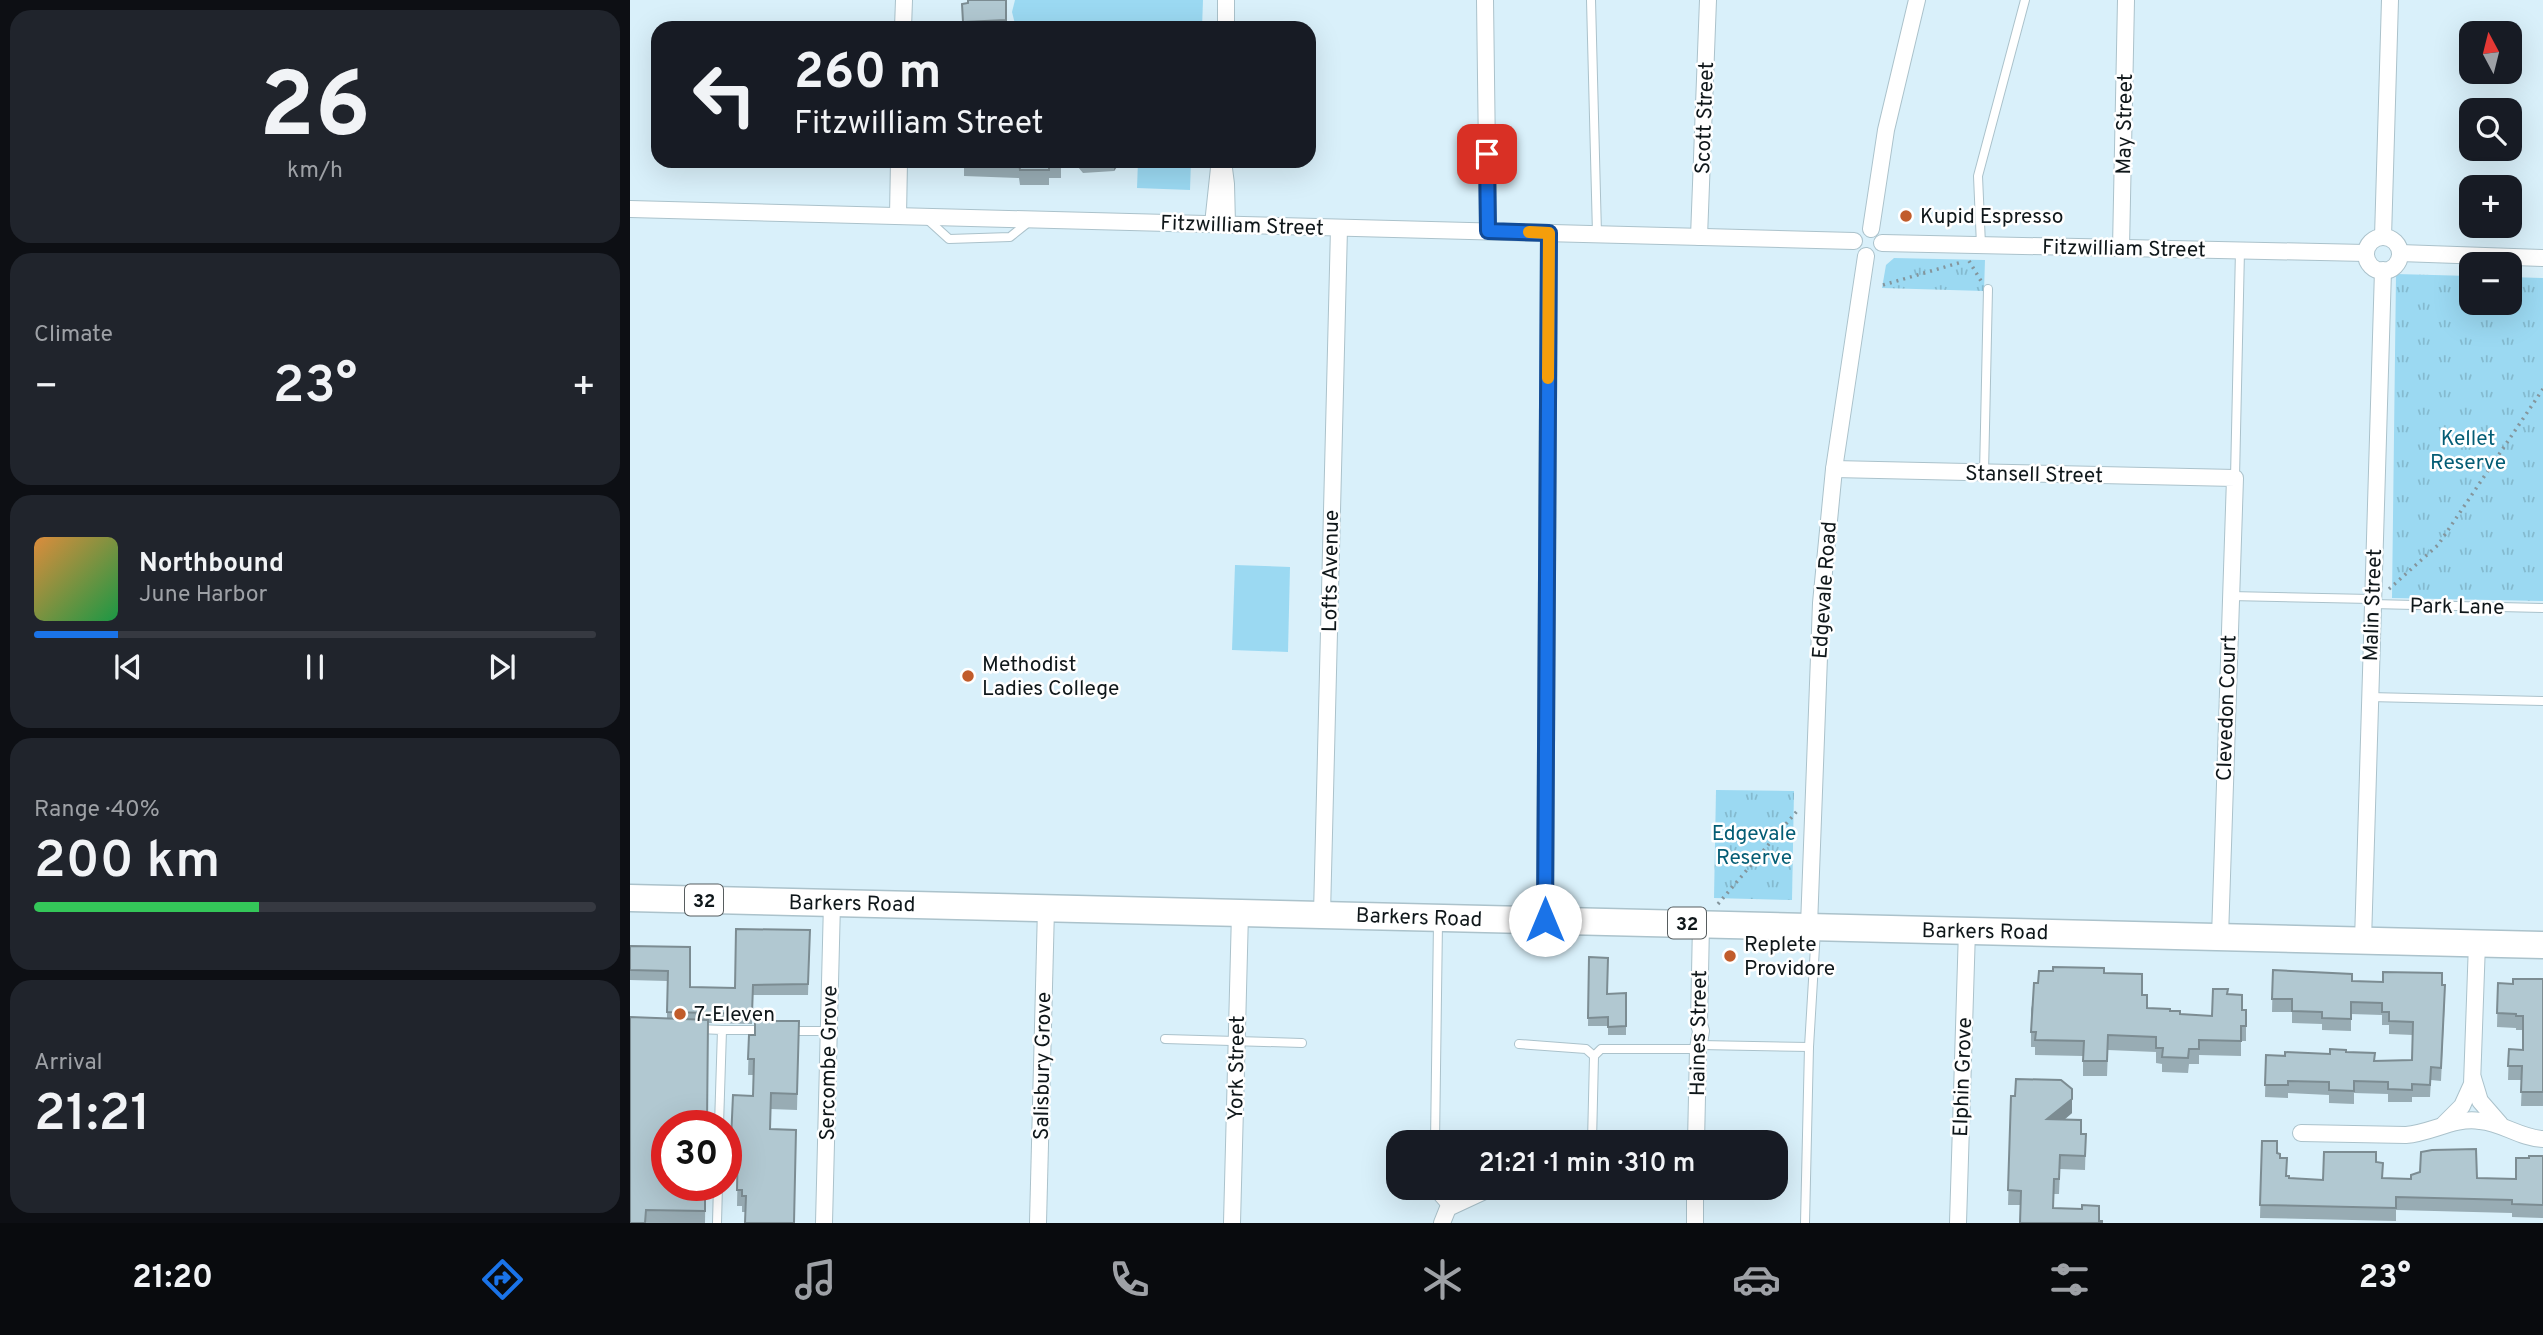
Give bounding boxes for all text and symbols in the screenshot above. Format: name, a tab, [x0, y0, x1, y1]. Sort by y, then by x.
north arrow	[2459, 21, 2522, 84]
map controls	[2459, 21, 2522, 315]
text: 260 m	[794, 44, 941, 106]
icon: left	[679, 49, 770, 140]
text: 26	[259, 54, 371, 169]
street label: Scott Street	[1690, 61, 1721, 175]
street label: May Street	[2111, 73, 2140, 175]
button: search	[2459, 98, 2522, 161]
text: Fitzwilliam Street	[794, 105, 1044, 145]
pin	[1457, 124, 1517, 184]
icon: arrive	[1468, 135, 1506, 173]
text: km/h	[287, 157, 343, 186]
button: +	[2459, 175, 2522, 238]
place label: Kupid Espresso	[1920, 204, 2063, 231]
marker: Kupid Espresso	[1898, 208, 1914, 224]
street label: Fitzwilliam Street	[1160, 210, 1324, 243]
street label: Fitzwilliam Street	[2042, 235, 2206, 264]
button: −	[2459, 252, 2522, 315]
text: Climate	[34, 321, 113, 350]
text: 23°	[273, 355, 357, 421]
text: −	[34, 364, 59, 413]
text: +	[571, 364, 596, 413]
park label: Kellet Reserve	[2430, 426, 2506, 477]
street label: Stansell Street	[1965, 461, 2103, 490]
street label: Lofts Avenue	[1317, 510, 1346, 632]
street label: Edgevale Road	[1807, 520, 1844, 660]
text: Northbound	[139, 548, 284, 581]
street label: Malin Street	[2358, 548, 2389, 662]
text: June Harbor	[139, 581, 267, 610]
street label: Park Lane	[2409, 593, 2505, 622]
street label: Clevedon Court	[2211, 634, 2244, 782]
icon: previous	[109, 648, 147, 686]
icon: pause	[296, 648, 334, 686]
icon: next	[483, 648, 521, 686]
place label: Methodist Ladies College	[982, 652, 1119, 703]
marker: Methodist Ladies College	[960, 668, 976, 684]
text: Range · 40%	[34, 796, 160, 825]
park label: Edgevale Reserve	[1712, 821, 1796, 872]
text: 200 km	[34, 830, 220, 896]
position arrow	[1508, 883, 1582, 957]
road number: 32	[685, 885, 723, 916]
street label: Barkers Road	[788, 890, 916, 919]
street label: Barkers Road	[1355, 903, 1483, 934]
road number: 32	[1668, 908, 1706, 939]
street label: Barkers Road	[1921, 918, 2049, 947]
place label: Replete Providore	[1744, 932, 1835, 983]
marker: Replete Providore	[1722, 948, 1738, 964]
street label: Haines Street	[1685, 970, 1714, 1096]
street label: Sercombe Grove	[815, 985, 844, 1141]
street label: Salisbury Grove	[1029, 992, 1058, 1140]
place label: 7-Eleven	[694, 1002, 775, 1029]
marker: 7-Eleven	[672, 1006, 688, 1022]
street label: York Street	[1223, 1015, 1252, 1121]
street label: Elphin Grove	[1948, 1017, 1979, 1137]
text: Arrival	[34, 1049, 103, 1078]
text: 21:21	[34, 1083, 151, 1149]
speed limit sign: 30	[651, 1110, 742, 1201]
text: 21:21 · 1 min · 310 m	[1479, 1148, 1695, 1181]
icon: directions	[478, 1255, 527, 1304]
icon: music	[791, 1255, 840, 1304]
icon: phone	[1105, 1255, 1154, 1304]
icon: climate	[1418, 1255, 1467, 1304]
icon: car	[1732, 1255, 1781, 1304]
icon: filters	[2045, 1255, 2094, 1304]
text: 21:20	[132, 1259, 213, 1299]
text: 23°	[2359, 1259, 2411, 1299]

